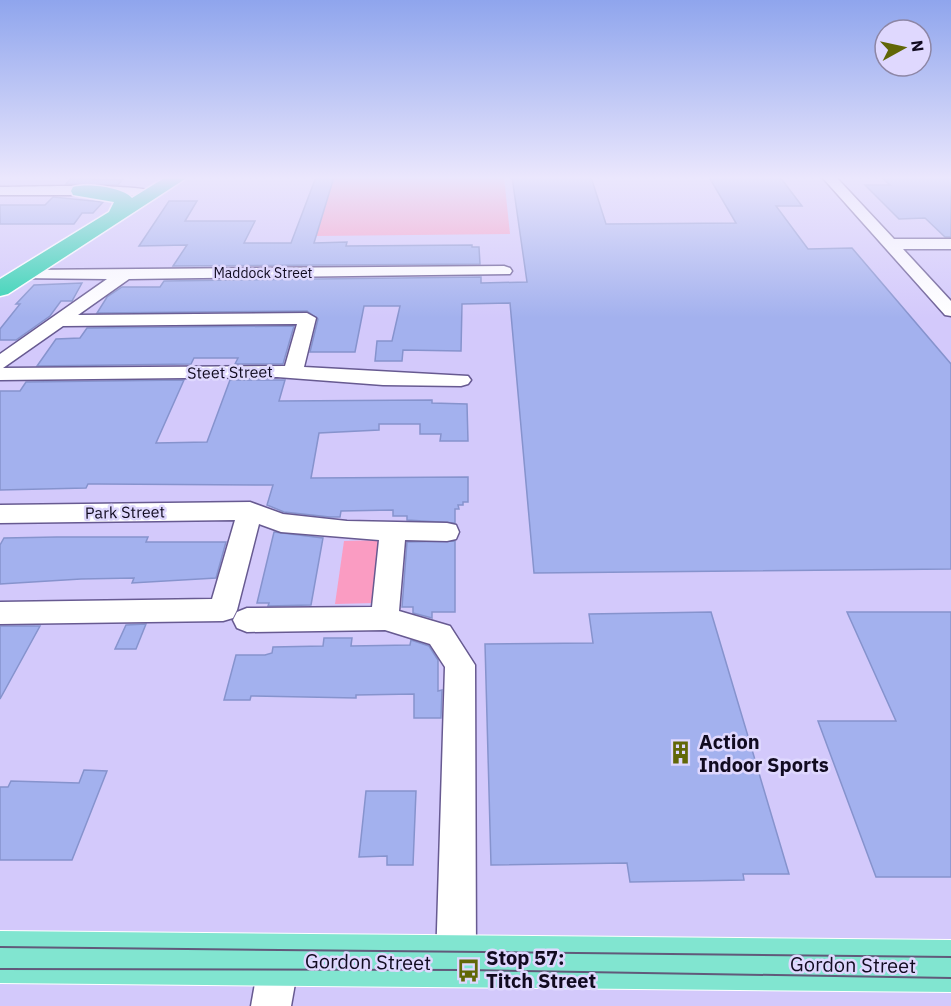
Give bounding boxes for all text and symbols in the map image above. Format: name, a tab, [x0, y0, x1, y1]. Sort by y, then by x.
north arrow	[873, 18, 933, 78]
text: N	[907, 39, 929, 53]
street label: Maddock Street	[213, 264, 313, 282]
street label: Steet Street	[187, 361, 273, 383]
street label: Park Street	[85, 501, 165, 523]
place label: Action Indoor Sports	[699, 728, 829, 778]
building icon: Action Indoor Sports	[668, 740, 694, 766]
place label: Stop 57: Titch Street	[486, 944, 596, 994]
street label: Gordon Street	[305, 947, 431, 976]
street label: Gordon Street	[790, 950, 916, 979]
bus stop icon: Stop 57: Titch Street	[455, 957, 481, 983]

